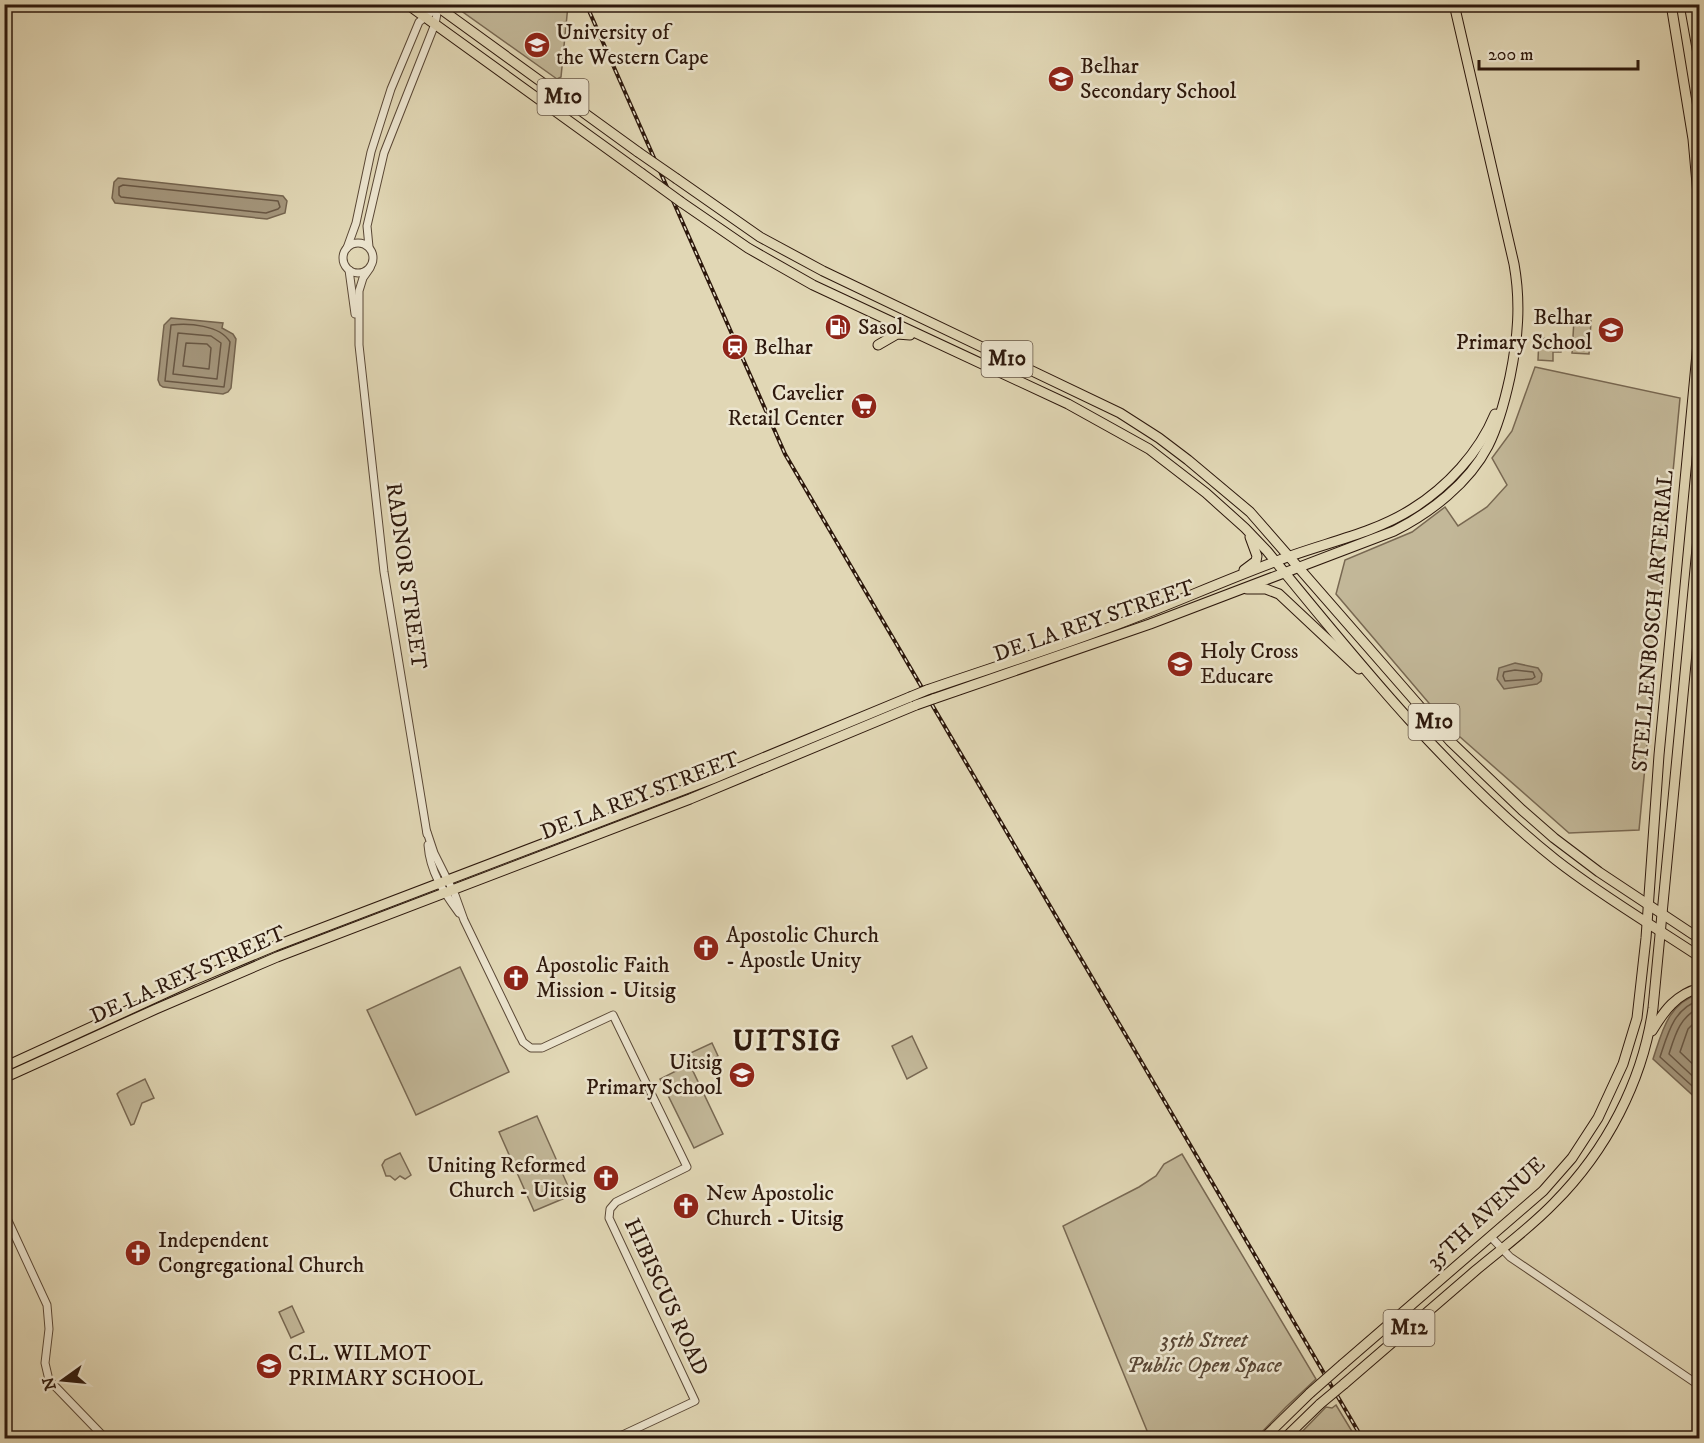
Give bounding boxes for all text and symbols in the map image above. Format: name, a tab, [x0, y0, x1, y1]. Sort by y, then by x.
place label: University of the Western Cape	[556, 19, 709, 71]
school or university icon: University of the Western Cape	[522, 30, 552, 60]
scale bar	[1479, 33, 1638, 71]
text: 200 m	[1488, 44, 1534, 66]
place label: Belhar Secondary School	[1080, 53, 1237, 105]
school or university icon: Belhar Secondary School	[1046, 64, 1076, 94]
road number: M10	[538, 79, 588, 115]
place label: Belhar Primary School	[1456, 304, 1593, 356]
fuel station icon: Sasol	[823, 312, 853, 342]
place label: Sasol	[858, 314, 904, 341]
school or university icon: Belhar Primary School	[1596, 315, 1626, 345]
station icon: Belhar	[720, 332, 750, 362]
place label: Belhar	[754, 334, 814, 361]
road number: M10	[982, 341, 1032, 377]
place label: Cavelier Retail Center	[728, 380, 845, 432]
supermarket icon: Cavelier Retail Center	[849, 391, 879, 421]
street label: STELLENBOSCH ARTERIAL	[1626, 469, 1680, 773]
street label: RADNOR STREET	[380, 481, 432, 671]
street label: DE LA REY STREET	[990, 574, 1198, 668]
place label: Holy Cross Educare	[1200, 638, 1298, 690]
school or university icon: Holy Cross Educare	[1165, 649, 1195, 679]
road number: M10	[1408, 704, 1460, 740]
street label: DE LA REY STREET	[537, 746, 744, 846]
street label: DE LA REY STREET	[86, 920, 290, 1030]
place label: Apostolic Church - Apostle Unity	[726, 922, 879, 974]
church icon: Apostolic Church - Apostle Unity	[691, 933, 721, 963]
place label: Apostolic Faith Mission - Uitsig	[536, 952, 676, 1004]
church icon: Apostolic Faith Mission - Uitsig	[501, 963, 531, 993]
district label: UITSIG	[733, 1024, 841, 1059]
place label: Uitsig Primary School	[586, 1049, 722, 1101]
school or university icon: Uitsig Primary School	[727, 1060, 757, 1090]
street label: 35TH AVENUE	[1421, 1151, 1551, 1275]
place label: Uniting Reformed Church - Uitsig	[427, 1152, 586, 1204]
church icon: Uniting Reformed Church - Uitsig	[591, 1163, 621, 1193]
place label: New Apostolic Church - Uitsig	[706, 1180, 844, 1232]
church icon: New Apostolic Church - Uitsig	[671, 1191, 701, 1221]
street label: HIBISCUS ROAD	[618, 1214, 714, 1380]
place label: Independent Congregational Church	[158, 1227, 365, 1279]
church icon: Independent Congregational Church	[123, 1238, 153, 1268]
road number: M12	[1384, 1310, 1434, 1346]
park label: 35th Street Public Open Space	[1126, 1327, 1282, 1379]
place label: C.L. WILMOT PRIMARY SCHOOL	[288, 1340, 483, 1392]
north arrow	[33, 1350, 93, 1410]
school or university icon: C.L. WILMOT PRIMARY SCHOOL	[254, 1351, 284, 1381]
text: N	[38, 1375, 61, 1393]

